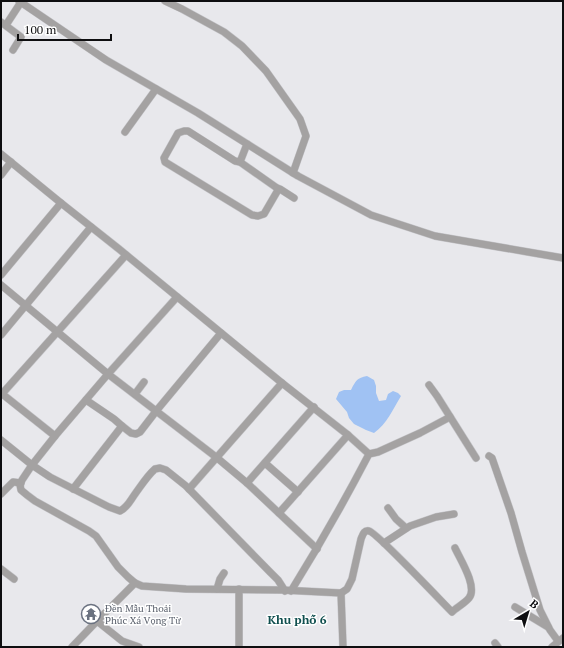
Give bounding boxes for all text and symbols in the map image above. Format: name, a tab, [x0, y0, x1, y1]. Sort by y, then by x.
scale bar	[18, 16, 111, 42]
text: 100 m	[24, 22, 57, 37]
north arrow	[508, 592, 548, 632]
text: B	[527, 596, 541, 612]
place label: Đền Mẫu Thoải Phúc Xá Vọng Từ	[105, 602, 181, 627]
temple icon: Đền Mẫu Thoải Phúc Xá Vọng Từ	[80, 603, 102, 625]
district label: Khu phố 6	[267, 612, 327, 627]

